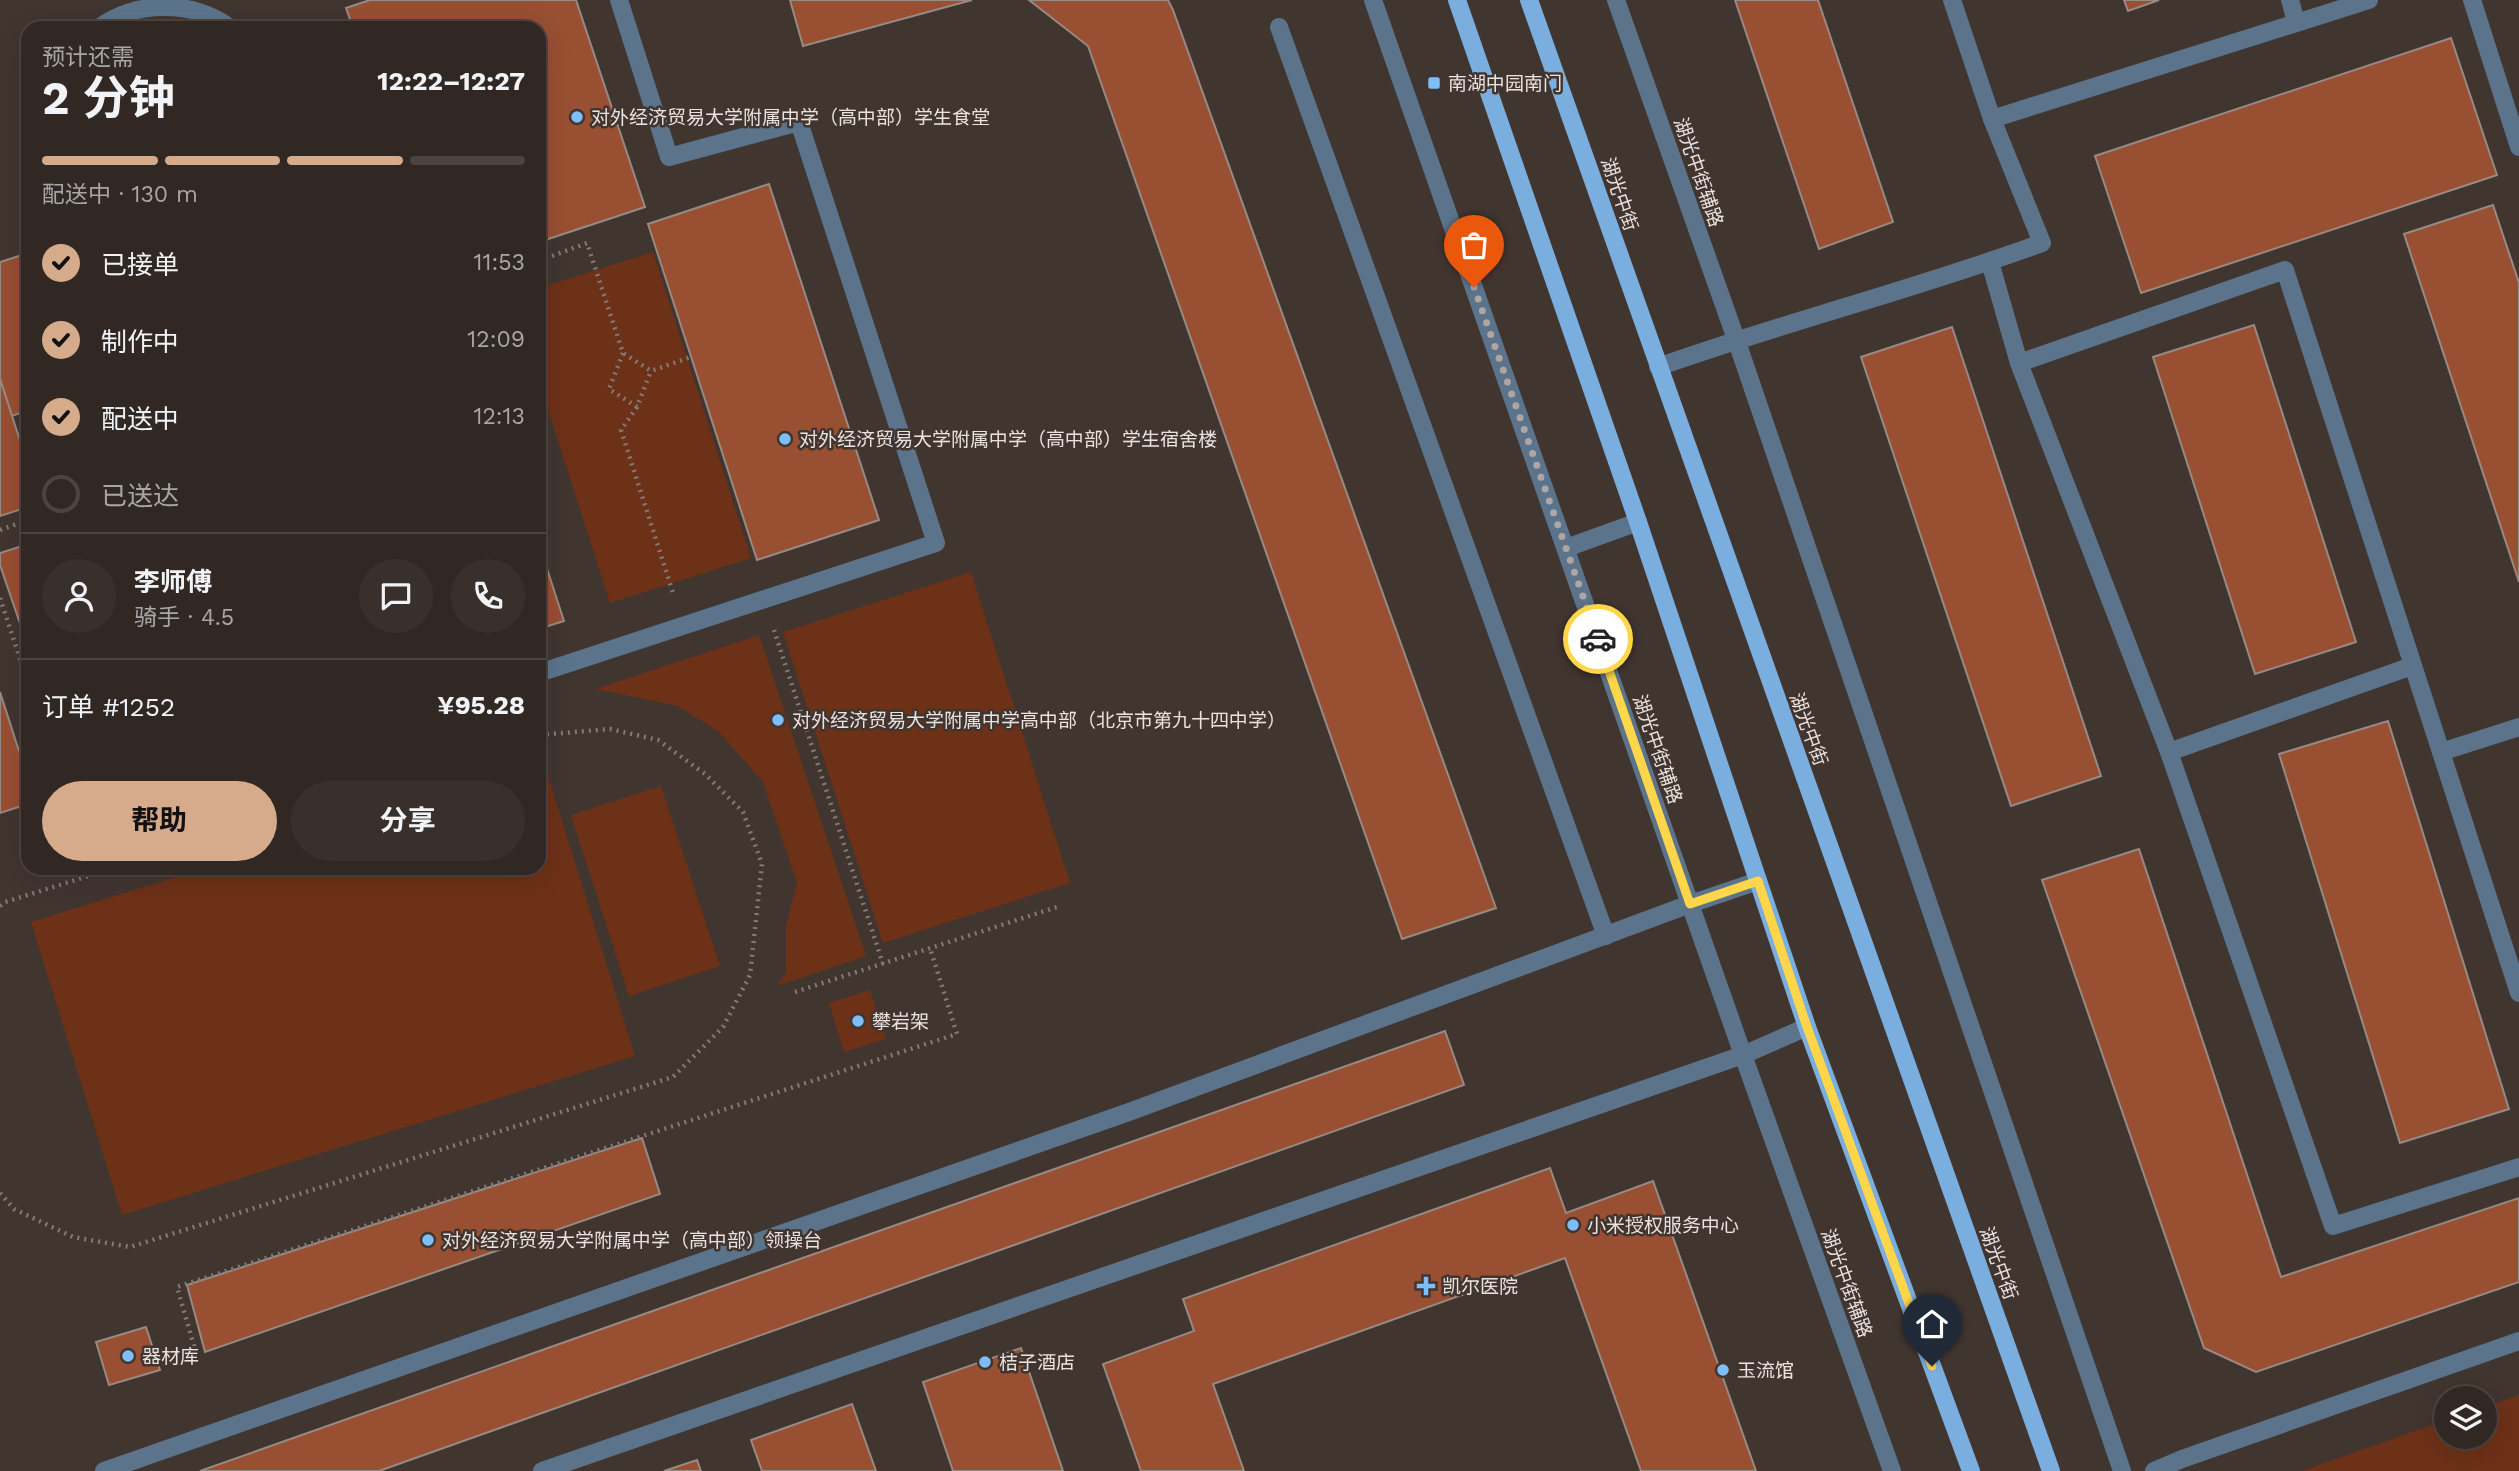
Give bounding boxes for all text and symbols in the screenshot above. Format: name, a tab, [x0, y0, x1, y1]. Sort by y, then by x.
text: 预计还需	[42, 44, 134, 71]
text: 12:22–12:27	[377, 66, 525, 96]
text: 2 分钟	[42, 71, 175, 125]
place label: 南湖中园南门	[1448, 72, 1562, 95]
marker: 南湖中园南门	[1426, 75, 1442, 91]
place label: 对外经济贸易大学附属中学（高中部）学生食堂	[591, 106, 990, 129]
marker: 对外经济贸易大学附属中学（高中部）学生食堂	[569, 109, 585, 125]
street label: 湖光中街辅路	[1669, 115, 1728, 230]
street label: 湖光中街	[1596, 154, 1643, 234]
text: 配送中 · 130 m	[42, 181, 198, 208]
pin	[1444, 215, 1504, 287]
icon: bag	[1455, 226, 1493, 264]
icon: check	[42, 244, 80, 282]
text: 11:53	[473, 249, 525, 276]
text: 已接单	[101, 250, 179, 280]
icon: check	[42, 321, 80, 359]
text: 12:09	[467, 326, 525, 353]
text: 制作中	[101, 327, 179, 357]
icon: check	[42, 398, 80, 436]
text: 12:13	[473, 403, 525, 430]
text: 配送中	[101, 404, 179, 434]
place label: 对外经济贸易大学附属中学（高中部）学生宿舍楼	[799, 428, 1217, 451]
marker: 对外经济贸易大学附属中学（高中部）学生宿舍楼	[777, 431, 793, 447]
text: 已送达	[101, 481, 179, 511]
button: person	[42, 559, 116, 633]
button: chat	[359, 559, 433, 633]
button: phone	[451, 559, 525, 633]
text: 李师傅	[134, 567, 212, 597]
text: 骑手 · 4.5	[134, 604, 234, 631]
courier	[1563, 604, 1633, 674]
icon: car	[1579, 620, 1617, 658]
text: ¥95.28	[437, 690, 525, 720]
street label: 湖光中街	[1785, 690, 1832, 769]
text: 订单 #1252	[42, 692, 175, 722]
street label: 湖光中街辅路	[1628, 692, 1687, 807]
place label: 对外经济贸易大学附属中学高中部（北京市第九十四中学）	[792, 709, 1286, 732]
marker: 对外经济贸易大学附属中学高中部（北京市第九十四中学）	[770, 712, 786, 728]
button: 帮助	[42, 781, 277, 861]
button: 分享	[291, 781, 525, 861]
place label: 攀岩架	[872, 1010, 929, 1033]
marker: 攀岩架	[850, 1013, 866, 1029]
place label: 小米授权服务中心	[1587, 1214, 1739, 1237]
marker: 小米授权服务中心	[1565, 1217, 1581, 1233]
street label: 湖光中街	[1975, 1224, 2022, 1303]
street label: 湖光中街辅路	[1816, 1226, 1877, 1341]
place label: 对外经济贸易大学附属中学（高中部）领操台	[442, 1229, 822, 1252]
marker: 对外经济贸易大学附属中学（高中部）领操台	[420, 1232, 436, 1248]
place label: 凯尔医院	[1442, 1275, 1518, 1298]
marker: 凯尔医院	[1416, 1276, 1436, 1296]
pin	[1902, 1294, 1962, 1366]
icon: home	[1913, 1305, 1951, 1343]
place label: 器材库	[142, 1345, 199, 1368]
marker: 器材库	[120, 1348, 136, 1364]
place label: 桔子酒店	[999, 1351, 1075, 1374]
marker: 桔子酒店	[977, 1354, 993, 1370]
place label: 玉流馆	[1737, 1359, 1794, 1382]
marker: 玉流馆	[1715, 1362, 1731, 1378]
map controls	[2434, 1386, 2497, 1449]
button: layers	[2434, 1386, 2497, 1449]

